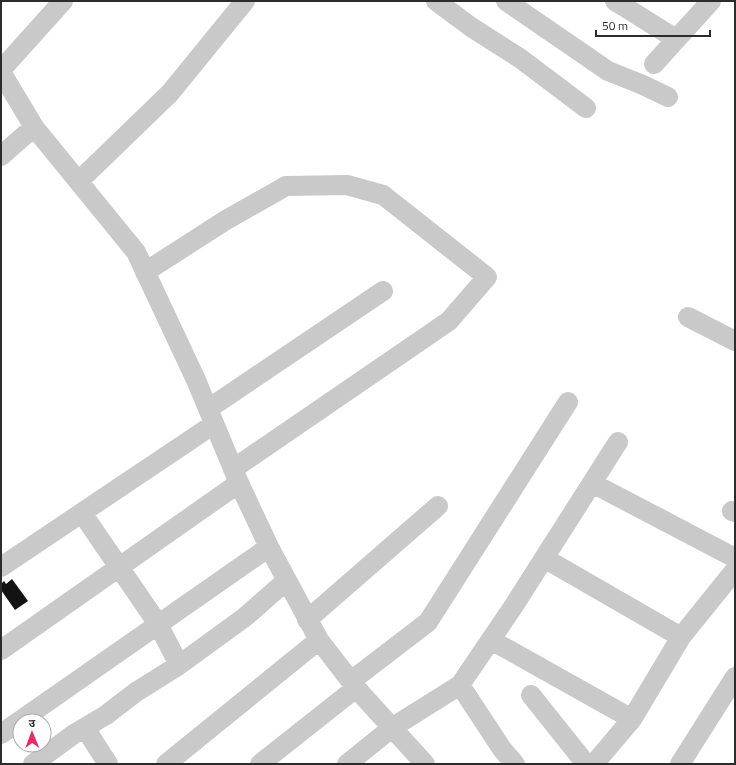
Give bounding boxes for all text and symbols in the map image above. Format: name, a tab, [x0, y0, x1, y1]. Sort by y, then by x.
scale bar	[596, 12, 710, 38]
text: 50 m	[602, 16, 628, 35]
north arrow	[12, 713, 52, 753]
text: उ	[28, 715, 36, 731]

